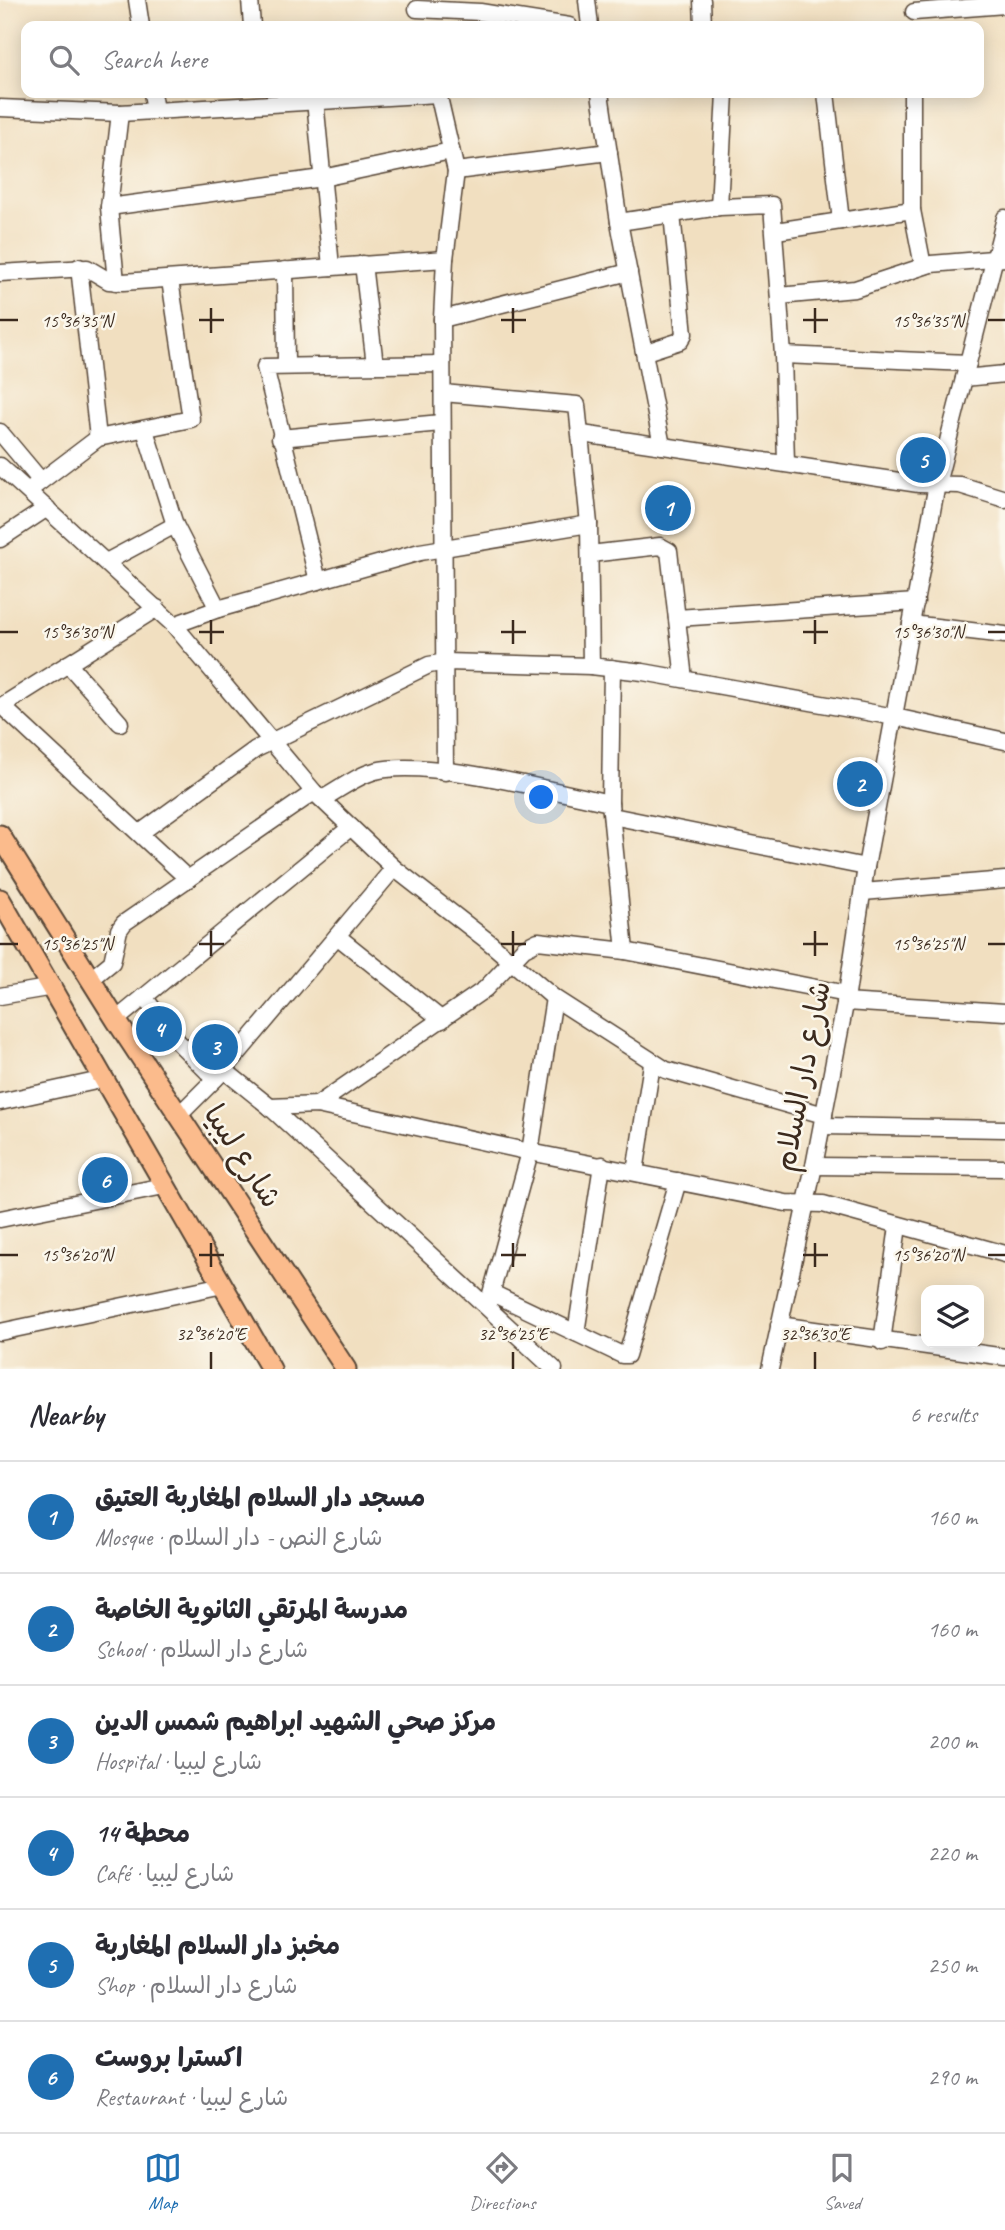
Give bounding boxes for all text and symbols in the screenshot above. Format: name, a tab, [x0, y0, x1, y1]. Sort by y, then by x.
search box	[21, 21, 984, 98]
icon: search	[45, 41, 83, 79]
text: Search here	[101, 43, 207, 76]
text: 15°36'35"N	[42, 310, 116, 332]
text: 15°36'35"N	[893, 310, 967, 332]
pin: 5	[900, 434, 946, 486]
pin: 1	[645, 482, 691, 534]
text: 15°36'30"N	[42, 621, 116, 643]
text: 15°36'30"N	[893, 621, 967, 643]
pin: 2	[837, 758, 883, 810]
your location	[524, 780, 558, 814]
text: 15°36'25"N	[42, 933, 116, 955]
text: 15°36'25"N	[893, 933, 967, 955]
street label: شارع دار السلام	[765, 978, 842, 1175]
pin: 4	[136, 1003, 182, 1055]
pin: 3	[192, 1021, 238, 1073]
street label: شارع ليبيا	[194, 1097, 290, 1216]
pin: 6	[82, 1154, 128, 1206]
text: 15°36'20"N	[42, 1244, 116, 1266]
text: 15°36'20"N	[893, 1244, 967, 1266]
map controls	[921, 1285, 984, 1348]
button: layers	[921, 1285, 984, 1348]
text: 32°36'20"E	[176, 1323, 248, 1345]
text: 32°36'25"E	[478, 1323, 550, 1345]
text: 32°36'30"E	[780, 1323, 852, 1345]
text: Nearby	[28, 1396, 104, 1434]
text: 6 results	[910, 1400, 977, 1429]
text: مسجد دار السلام المغاربة العتيق	[95, 1481, 425, 1514]
text: 1	[46, 1503, 56, 1532]
text: 160 m	[928, 1503, 977, 1532]
text: Mosque · شارع النص - دار السلام	[95, 1523, 382, 1552]
text: مدرسة المرتقي الثانوية الخاصة	[95, 1593, 408, 1626]
text: 2	[46, 1615, 56, 1644]
text: 160 m	[928, 1615, 977, 1644]
text: School · شارع دار السلام	[95, 1635, 308, 1664]
text: مركز صحي الشهيد ابراهيم شمس الدين	[95, 1705, 496, 1738]
text: 3	[46, 1727, 56, 1756]
text: 200 m	[928, 1727, 977, 1756]
text: Hospital · شارع ليبيا	[95, 1747, 262, 1776]
text: محطة 14	[95, 1817, 190, 1850]
text: 4	[46, 1839, 56, 1868]
text: 220 m	[928, 1839, 977, 1868]
text: Café · شارع ليبيا	[95, 1859, 234, 1888]
text: مخبز دار السلام المغاربة	[95, 1929, 340, 1962]
text: 5	[46, 1951, 56, 1980]
text: 250 m	[928, 1951, 977, 1980]
text: Shop · شارع دار السلام	[95, 1971, 298, 2000]
text: اكسترا بروست	[95, 2041, 242, 2074]
text: 6	[46, 2063, 56, 2092]
text: 290 m	[928, 2063, 977, 2092]
text: Restaurant · شارع ليبيا	[95, 2083, 288, 2112]
tab: Map	[144, 2149, 182, 2215]
tab: Directions	[469, 2149, 536, 2215]
tab: Saved	[823, 2149, 861, 2215]

